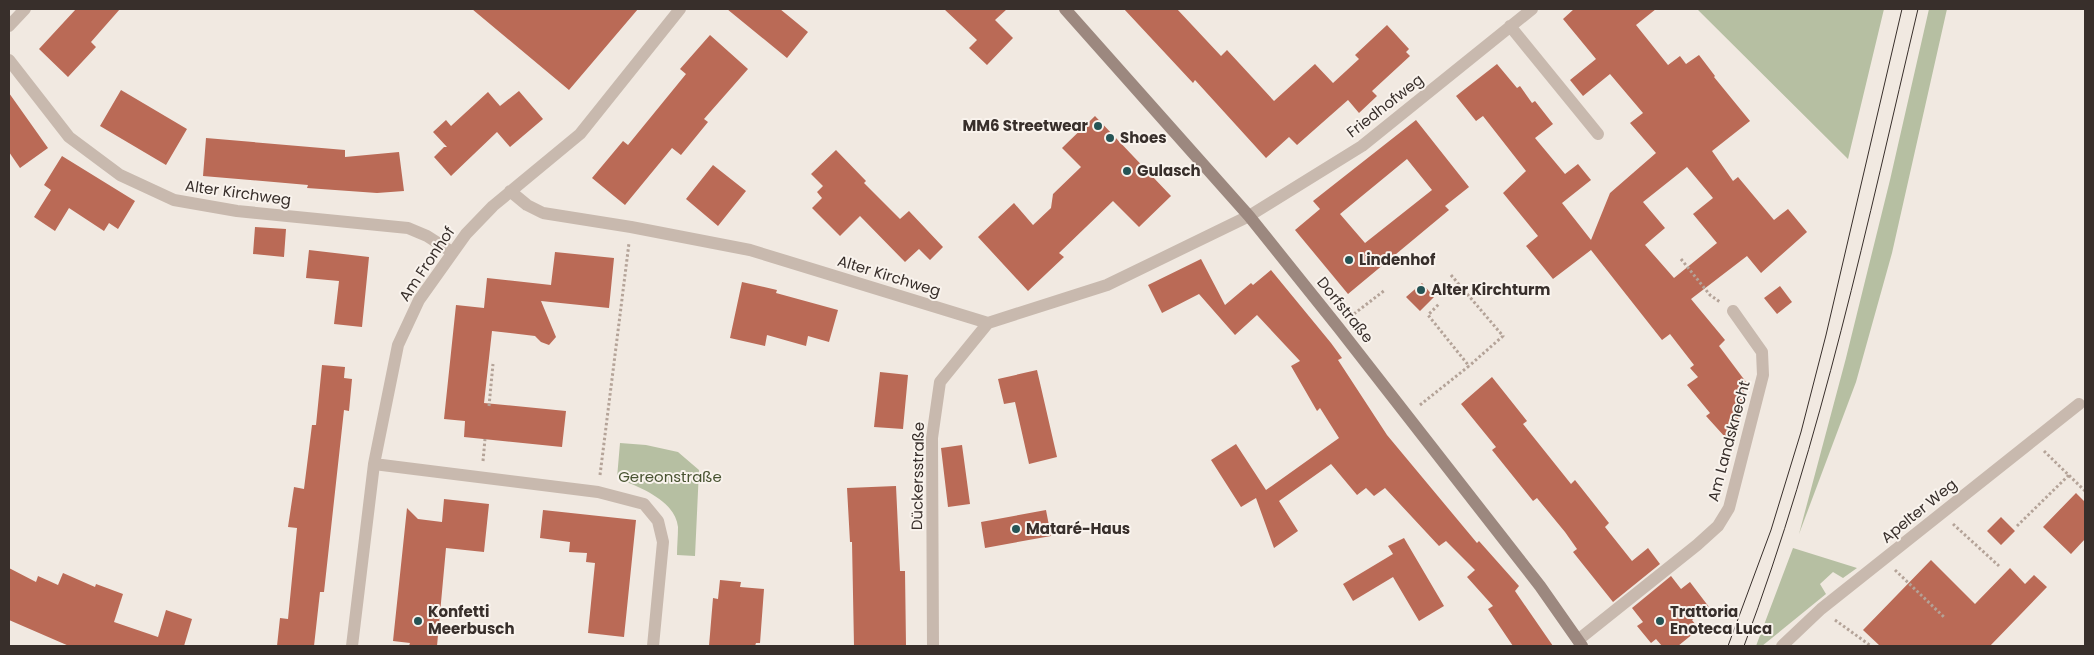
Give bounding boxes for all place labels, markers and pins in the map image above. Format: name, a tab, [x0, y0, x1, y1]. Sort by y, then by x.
place label: MM6 Streetwear	[963, 115, 1089, 136]
marker: MM6 Streetwear	[1092, 120, 1104, 132]
place label: Shoes	[1120, 127, 1167, 148]
marker: Shoes	[1104, 132, 1116, 144]
place label: Gulasch	[1137, 160, 1201, 181]
marker: Gulasch	[1121, 165, 1133, 177]
place label: Lindenhof	[1359, 249, 1436, 270]
marker: Lindenhof	[1343, 254, 1355, 266]
place label: Alter Kirchturm	[1431, 279, 1551, 300]
marker: Alter Kirchturm	[1415, 284, 1427, 296]
place label: Mataré-Haus	[1026, 518, 1130, 539]
marker: Mataré-Haus	[1010, 523, 1022, 535]
place label: Konfetti Meerbusch	[428, 601, 515, 639]
place label: Trattoria Enoteca Luca	[1670, 601, 1772, 639]
marker: Konfetti Meerbusch	[412, 615, 424, 627]
marker: Trattoria Enoteca Luca	[1654, 615, 1666, 627]

